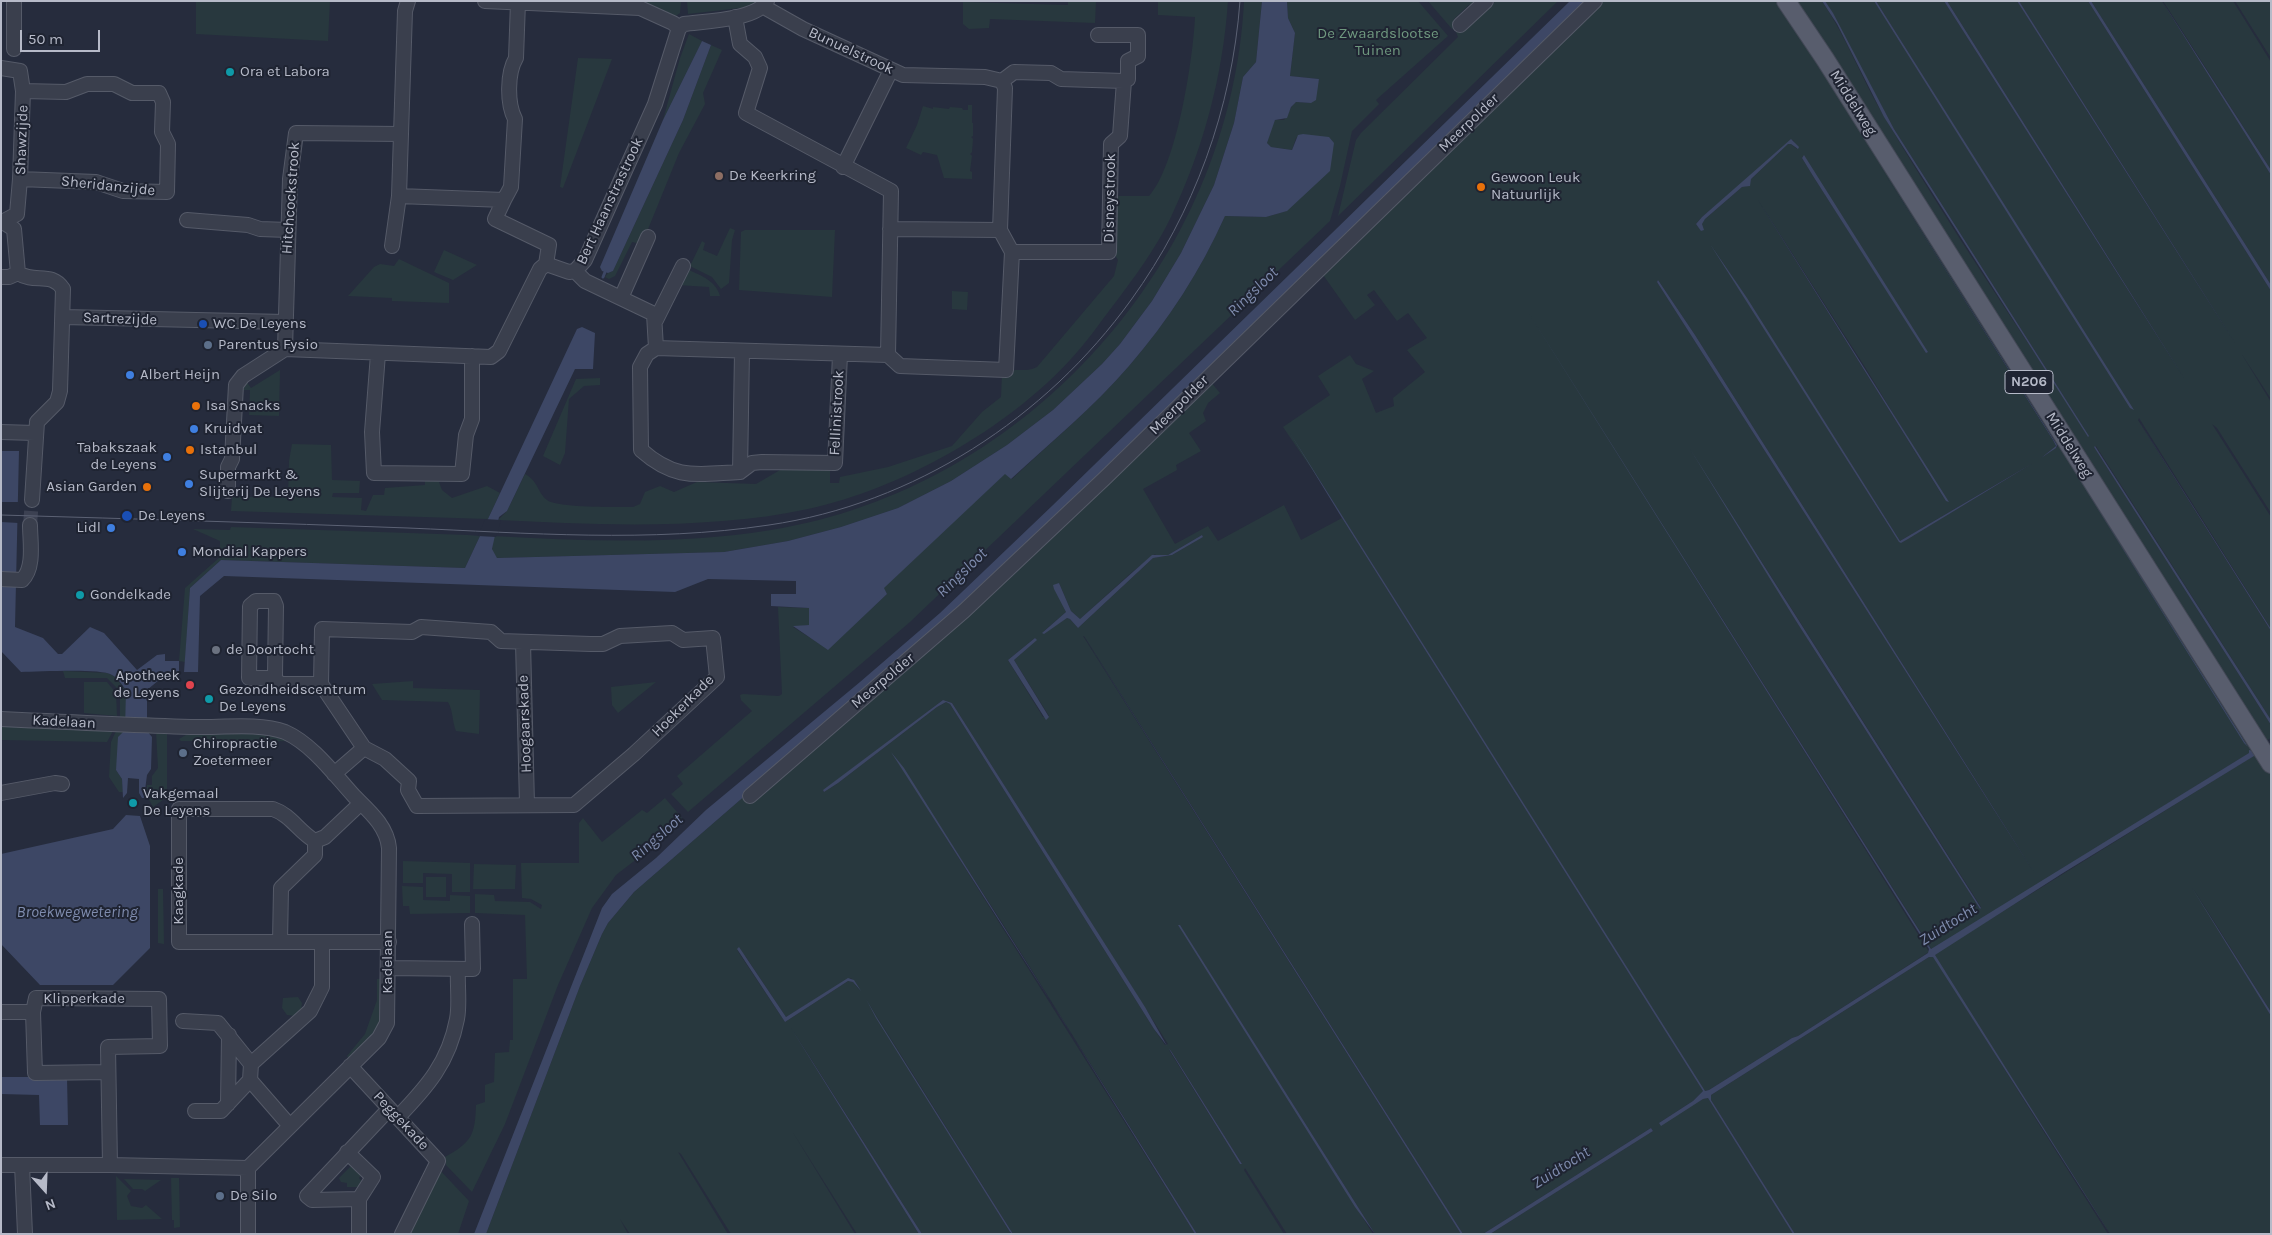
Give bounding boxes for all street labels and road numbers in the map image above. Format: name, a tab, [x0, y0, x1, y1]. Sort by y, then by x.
street label: Bunuelstrook	[805, 23, 897, 79]
street label: Middelweg	[1826, 67, 1880, 139]
street label: Meerpolder	[1435, 90, 1503, 156]
street label: Shawzijde	[12, 105, 32, 175]
street label: Bert Haanstrastrook	[573, 135, 647, 267]
street label: Hitchcockstrook	[278, 141, 304, 255]
street label: Disneystrook	[1100, 153, 1120, 243]
street label: Sheridanzijde	[60, 172, 156, 200]
street label: Sartrezijde	[83, 309, 157, 329]
street label: Fellinistrook	[826, 370, 848, 456]
road number: N206	[2005, 371, 2053, 394]
street label: Meerpolder	[1146, 372, 1212, 438]
street label: Middelweg	[2042, 409, 2096, 481]
street label: Meerpolder	[848, 649, 918, 713]
street label: Hoekerkade	[648, 671, 718, 741]
street label: Hoogaarskade	[514, 675, 536, 773]
street label: Kadelaan	[32, 711, 96, 733]
street label: Kaagkade	[170, 857, 188, 925]
street label: Kadelaan	[379, 930, 397, 994]
street label: Klipperkade	[43, 990, 125, 1008]
street label: Peggekade	[369, 1088, 433, 1154]

